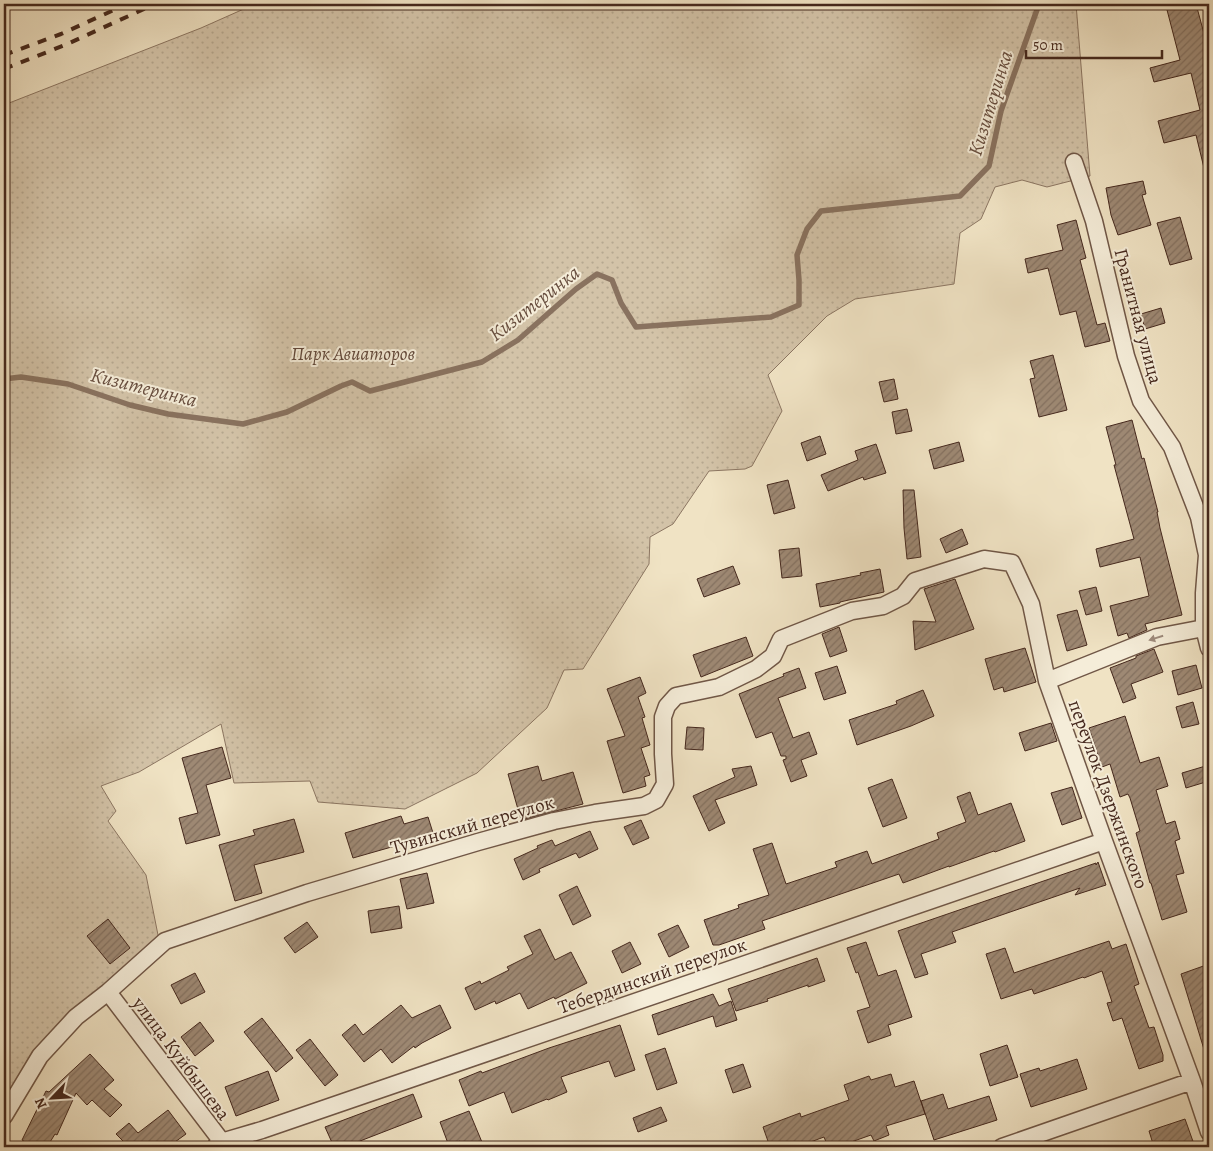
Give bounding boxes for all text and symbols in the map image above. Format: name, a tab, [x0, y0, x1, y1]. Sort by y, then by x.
scale bar	[1026, 28, 1162, 60]
text: 50 m	[1033, 35, 1063, 55]
water label: Кизитеринка	[962, 47, 1019, 159]
street label: Гранитная улица	[1107, 246, 1169, 387]
water label: Кизитеринка	[483, 259, 585, 348]
park label: Парк Авиаторов	[291, 341, 415, 367]
water label: Кизитеринка	[88, 361, 200, 414]
one-way arrow	[1148, 635, 1163, 643]
street label: переулок Дзержинского	[1062, 696, 1154, 892]
street label: Тувинский переулок	[387, 789, 557, 861]
street label: Тебердинский переулок	[555, 931, 750, 1020]
street label: улица Куйбышева	[126, 991, 236, 1126]
north arrow	[28, 1074, 78, 1124]
text: N	[30, 1095, 51, 1112]

